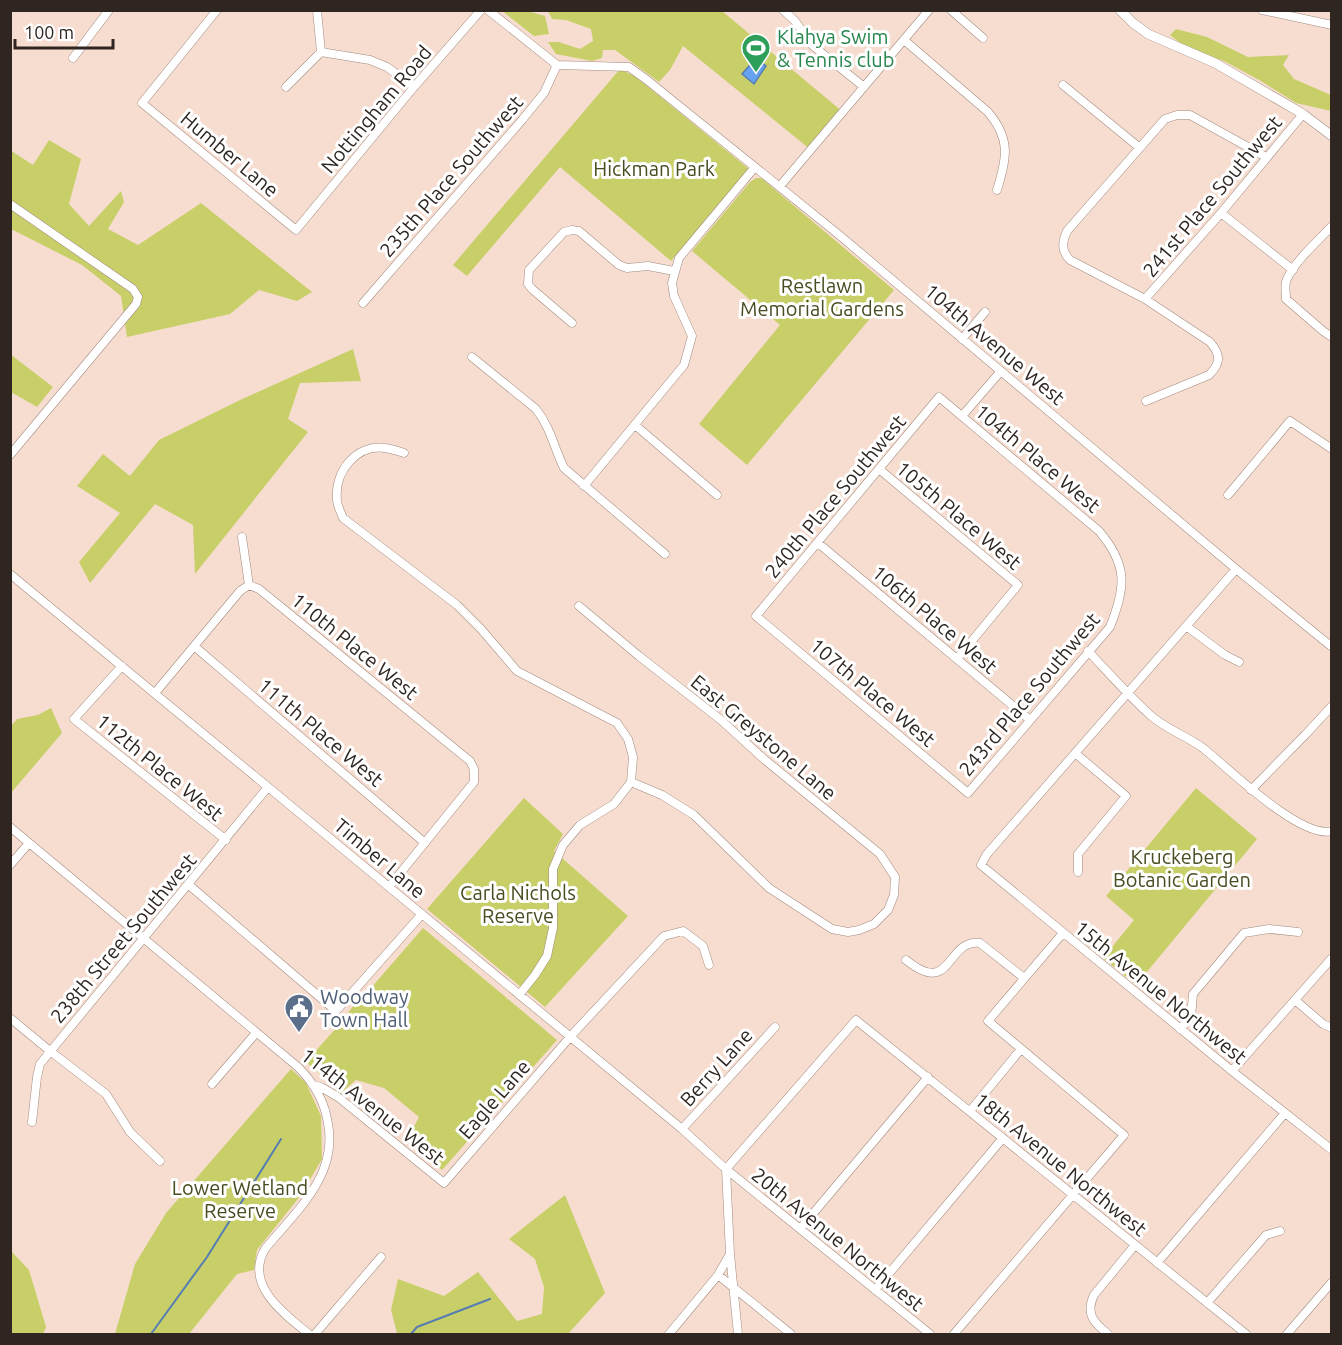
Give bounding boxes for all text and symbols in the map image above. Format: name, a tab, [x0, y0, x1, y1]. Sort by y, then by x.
scale bar	[15, 12, 112, 50]
text: 100 m	[24, 22, 74, 42]
place label: Klahya Swim & Tennis club	[777, 25, 894, 71]
sports icon: Klahya Swim & Tennis club	[740, 32, 772, 74]
street label: Nottingham Road	[316, 41, 436, 177]
street label: 235th Place Southwest	[375, 91, 527, 261]
street label: Humber Lane	[176, 106, 284, 202]
street label: 241st Place Southwest	[1138, 111, 1286, 281]
park label: Hickman Park	[593, 157, 715, 180]
park label: Restlawn Memorial Gardens	[740, 274, 904, 320]
street label: 104th Avenue West	[920, 279, 1070, 409]
street label: 104th Place West	[971, 399, 1105, 517]
street label: 240th Place Southwest	[760, 410, 910, 582]
street label: 105th Place West	[892, 456, 1026, 574]
street label: 106th Place West	[868, 560, 1002, 678]
street label: 110th Place West	[287, 588, 423, 704]
street label: 243rd Place Southwest	[954, 608, 1104, 780]
street label: 107th Place West	[806, 633, 940, 751]
street label: East Greystone Lane	[687, 670, 841, 804]
street label: 111th Place West	[254, 673, 388, 791]
street label: 112th Place West	[92, 709, 228, 825]
street label: Timber Lane	[330, 813, 430, 903]
park label: Kruckeberg Botanic Garden	[1113, 845, 1251, 891]
street label: 238th Street Southwest	[45, 849, 201, 1027]
park label: Carla Nichols Reserve	[460, 881, 576, 927]
street label: 15th Avenue Northwest	[1070, 916, 1252, 1068]
place label: Woodway Town Hall	[320, 985, 409, 1031]
public building icon: Woodway Town Hall	[283, 992, 315, 1034]
street label: Berry Lane	[675, 1023, 757, 1111]
street label: 114th Avenue West	[297, 1043, 449, 1169]
street label: Eagle Lane	[454, 1055, 534, 1143]
street label: 18th Avenue Northwest	[970, 1088, 1152, 1240]
street label: 20th Avenue Northwest	[747, 1163, 929, 1315]
park label: Lower Wetland Reserve	[172, 1176, 308, 1222]

